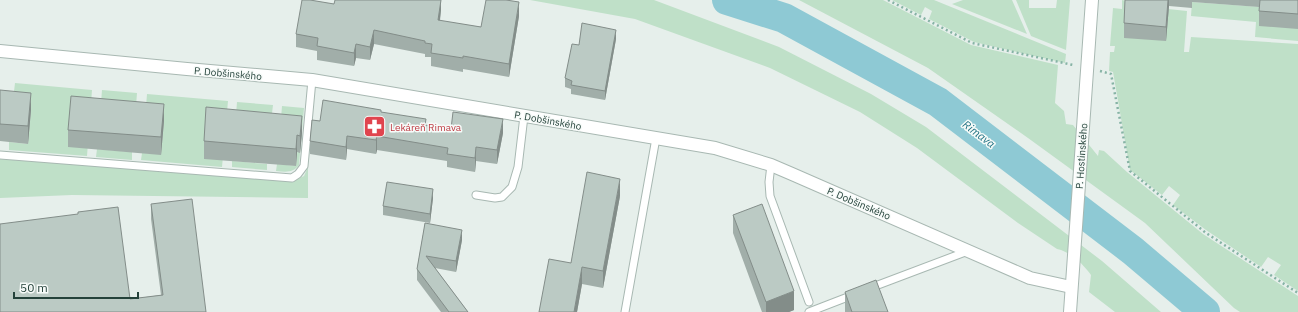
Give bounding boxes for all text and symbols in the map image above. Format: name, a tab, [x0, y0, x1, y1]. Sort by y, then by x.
street label: P. Dobšinského	[193, 64, 263, 83]
street label: P. Dobšinského	[513, 108, 583, 133]
pharmacy icon: Lekáreň Rimava	[361, 114, 387, 140]
water label: Rimava	[960, 117, 998, 151]
place label: Lekáreň Rimava	[390, 121, 462, 134]
street label: P. Hostinského	[1073, 122, 1090, 189]
street label: P. Dobšinského	[825, 184, 893, 223]
scale bar	[14, 274, 138, 300]
text: 50 m	[20, 280, 48, 295]

